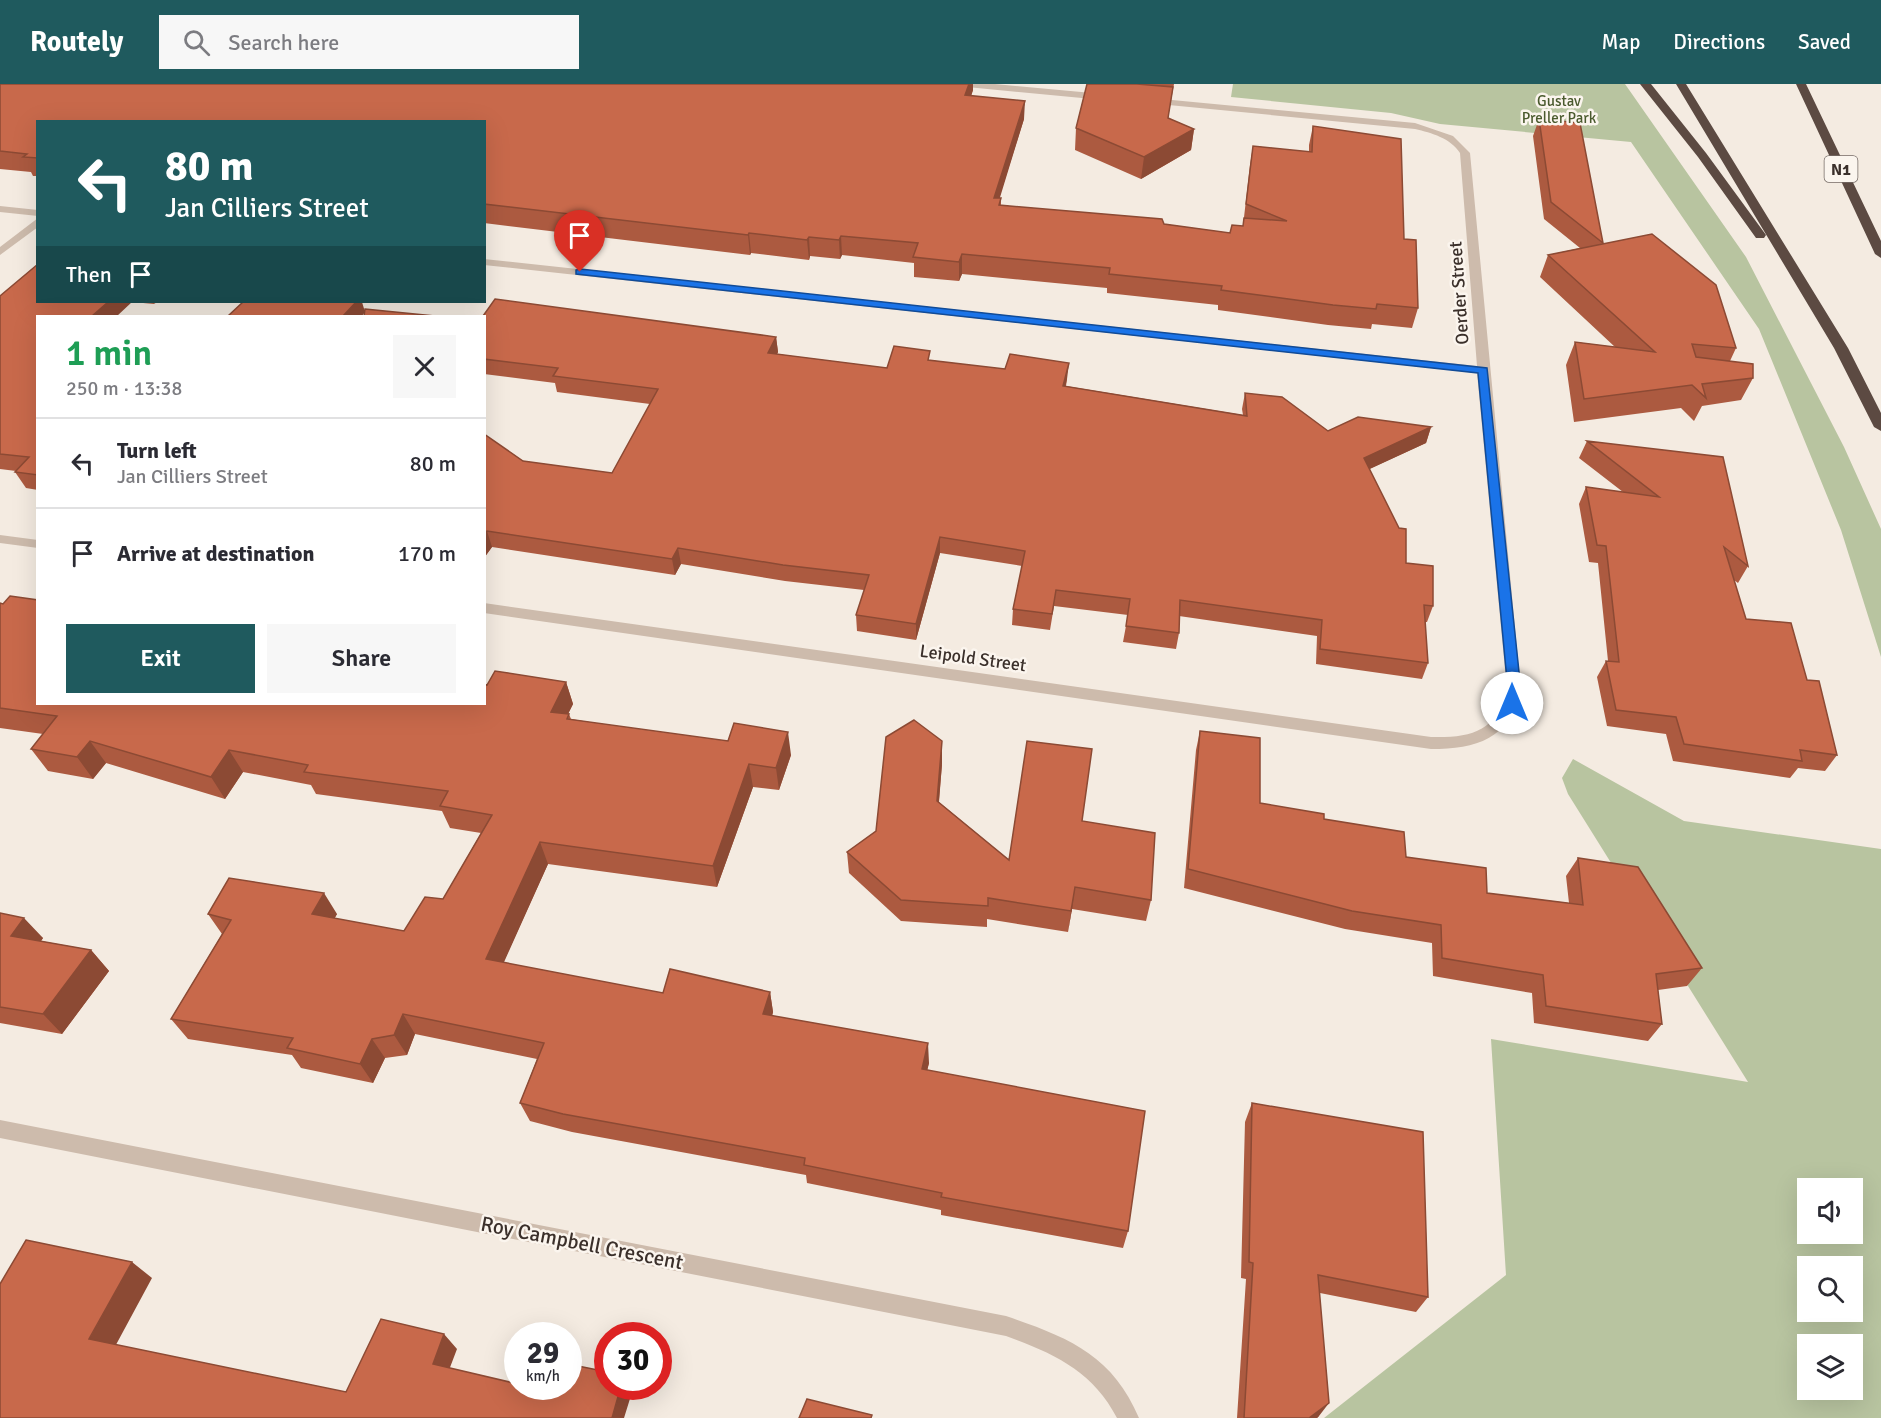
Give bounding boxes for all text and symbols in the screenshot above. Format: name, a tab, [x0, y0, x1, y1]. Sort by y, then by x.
search box	[159, 15, 579, 69]
text: Routely	[30, 25, 123, 59]
icon: search	[180, 26, 213, 59]
text: Search here	[228, 29, 339, 56]
text: Map	[1602, 29, 1640, 55]
text: Directions	[1673, 29, 1765, 55]
text: Saved	[1798, 29, 1851, 55]
park label: Gustav Preller Park	[1522, 92, 1597, 127]
text: 80 m	[165, 141, 254, 192]
icon: left	[66, 144, 144, 222]
road number: N1	[1824, 156, 1858, 182]
text: Jan Cilliers Street	[165, 192, 369, 225]
pin	[554, 210, 605, 272]
icon: arrive	[563, 219, 596, 252]
street label: Oerder Street	[1444, 241, 1474, 345]
icon: arrive	[124, 258, 157, 291]
text: Then	[66, 261, 112, 288]
text: 1 min	[66, 331, 152, 376]
button: close	[393, 335, 456, 398]
text: 250 m · 13:38	[66, 376, 182, 401]
text: Turn left	[117, 437, 197, 464]
icon: left	[66, 447, 99, 480]
text: 80 m	[410, 450, 456, 477]
text: Jan Cilliers Street	[117, 464, 268, 489]
icon: arrive	[66, 537, 99, 570]
text: Arrive at destination	[117, 540, 314, 567]
text: 170 m	[398, 540, 456, 567]
button: Exit	[66, 624, 255, 693]
button: Share	[267, 624, 456, 693]
street label: Leipold Street	[918, 640, 1028, 676]
position arrow	[1480, 671, 1544, 735]
map controls	[1797, 1178, 1863, 1400]
button: sound	[1797, 1178, 1863, 1244]
street label: Roy Campbell Crescent	[479, 1211, 685, 1275]
button: search	[1797, 1256, 1863, 1322]
speed limit sign: 30	[594, 1322, 672, 1400]
button: layers	[1797, 1334, 1863, 1400]
text: 29	[527, 1335, 559, 1372]
text: km/h	[526, 1367, 560, 1385]

